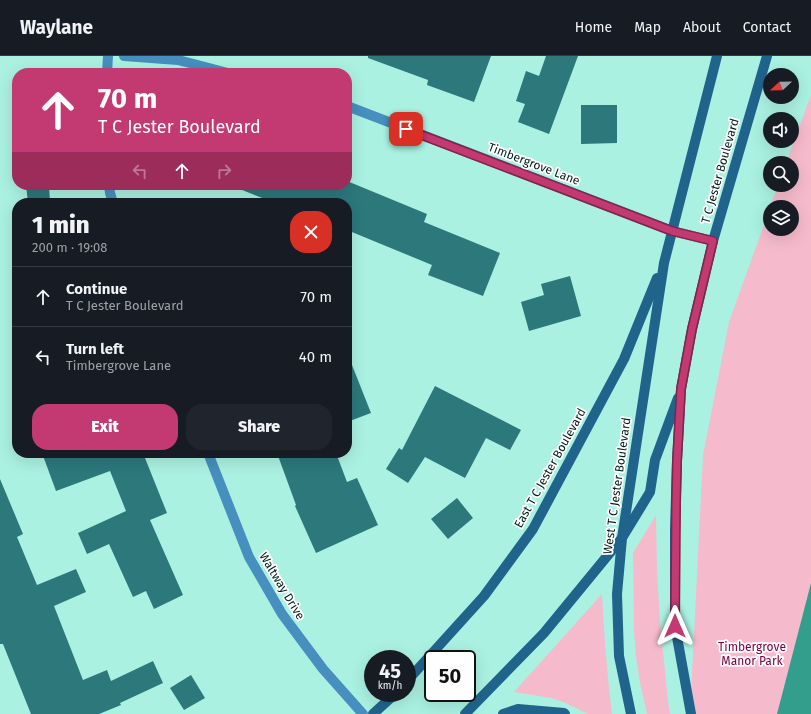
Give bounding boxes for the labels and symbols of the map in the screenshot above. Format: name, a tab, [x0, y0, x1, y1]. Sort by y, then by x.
north arrow	[763, 68, 799, 104]
pin	[389, 112, 423, 146]
street label: T C Jester Boulevard	[698, 117, 742, 225]
street label: Timbergrove Lane	[486, 140, 582, 188]
street label: East T C Jester Boulevard	[511, 406, 589, 530]
street label: West T C Jester Boulevard	[600, 417, 634, 555]
street label: Waltway Drive	[256, 550, 308, 622]
position arrow	[654, 605, 696, 647]
park label: Timbergrove Manor Park	[718, 640, 786, 668]
speed limit sign: 50	[424, 650, 476, 702]

